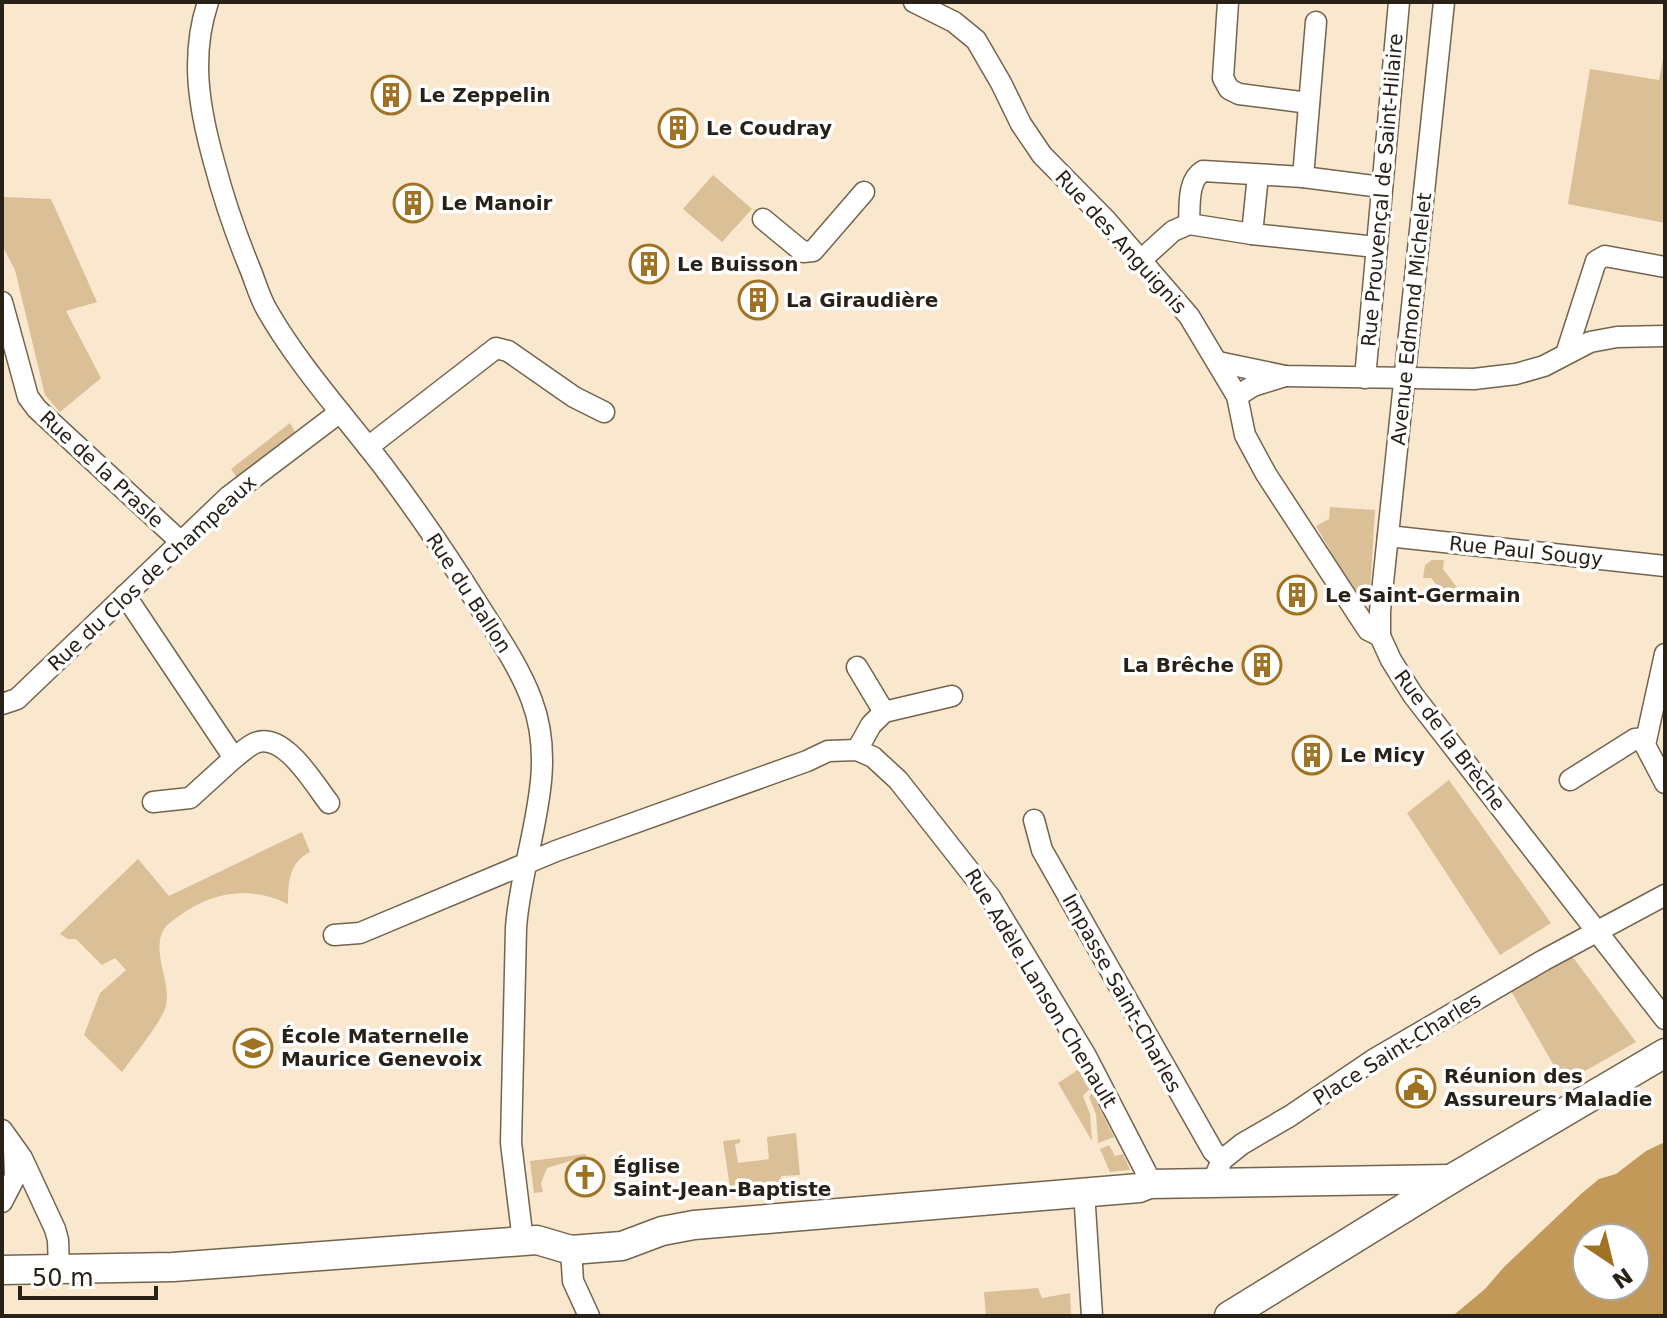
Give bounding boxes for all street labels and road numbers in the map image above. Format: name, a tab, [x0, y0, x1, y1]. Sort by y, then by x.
street label: Rue Prouvençal de Saint-Hilaire	[1356, 32, 1408, 348]
street label: Rue des Anguignis	[1050, 165, 1192, 319]
street label: Avenue Edmond Michelet	[1386, 191, 1436, 447]
street label: Rue de la Prasle	[35, 406, 169, 532]
street label: Rue du Clos de Champeaux	[43, 470, 261, 676]
street label: Rue du Ballon	[421, 529, 517, 657]
street label: Rue Paul Sougy	[1448, 531, 1604, 571]
street label: Rue de la Brèche	[1389, 665, 1511, 815]
street label: Rue Adèle Lanson Chenault	[960, 864, 1122, 1112]
street label: Impasse Saint-Charles	[1057, 889, 1187, 1097]
street label: Place Saint-Charles	[1309, 988, 1485, 1110]

